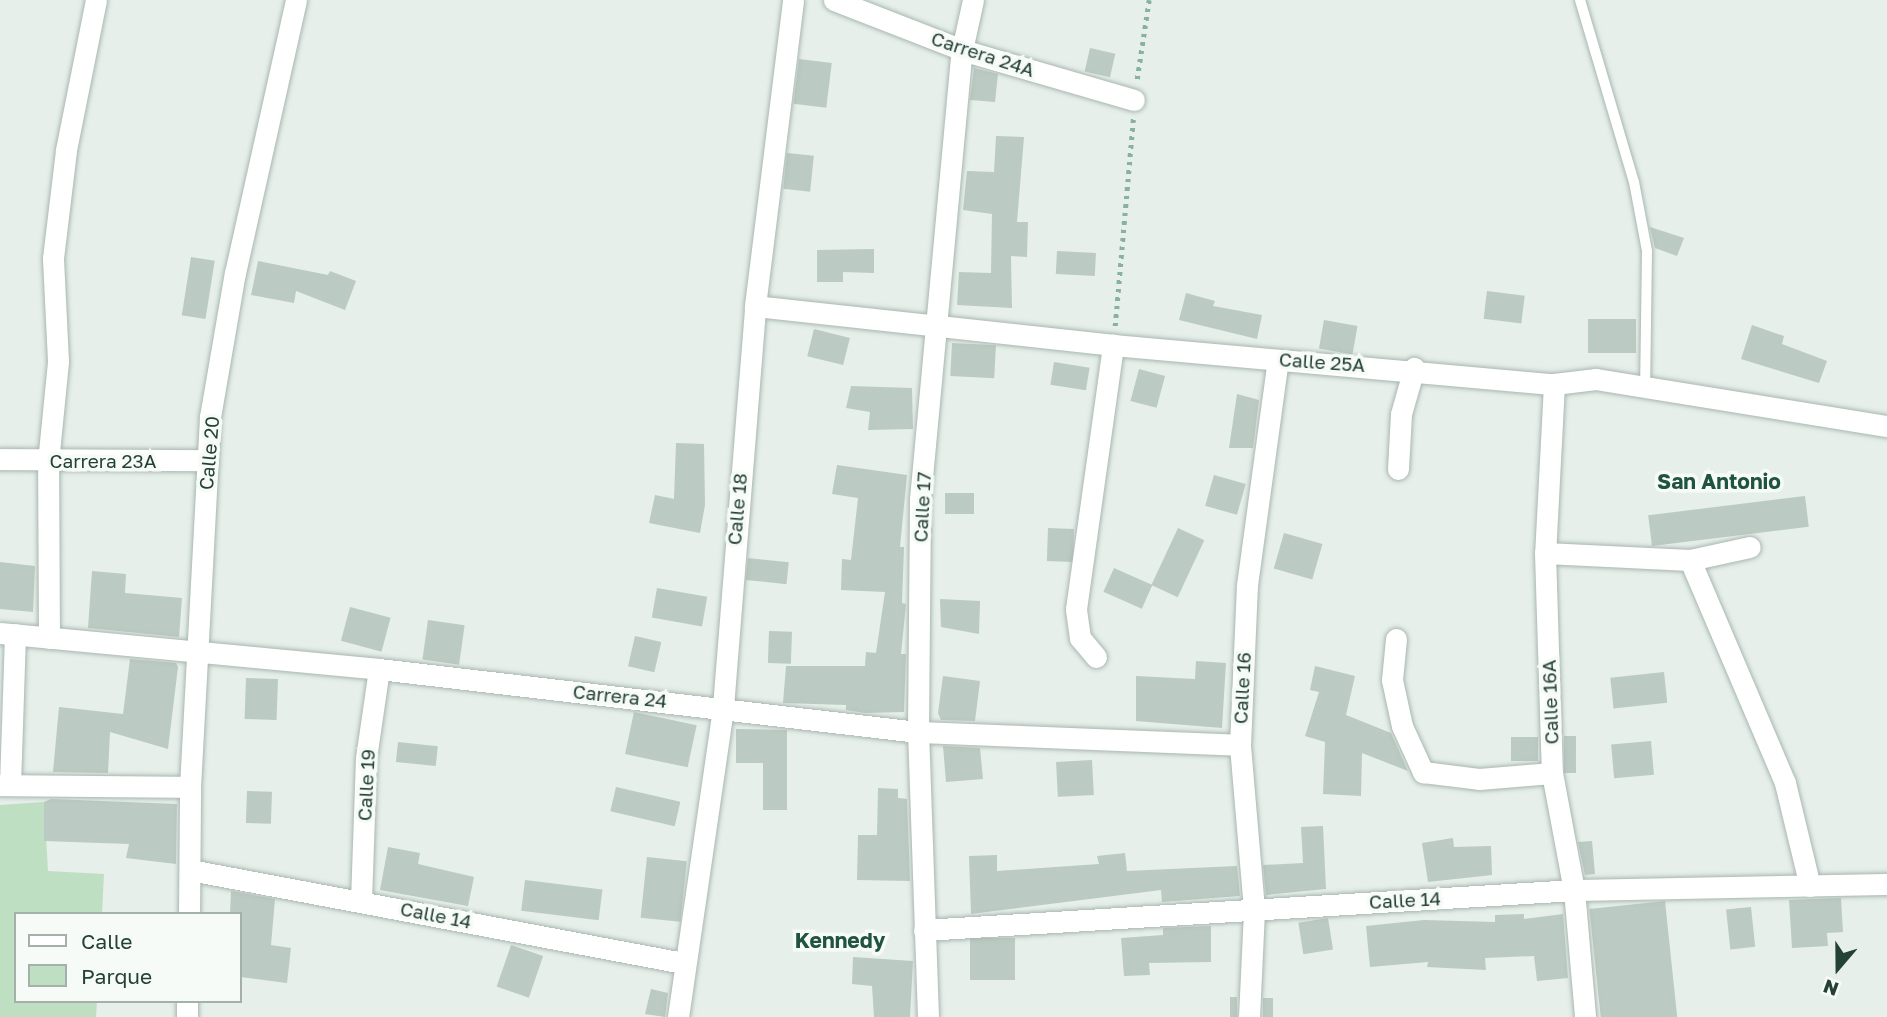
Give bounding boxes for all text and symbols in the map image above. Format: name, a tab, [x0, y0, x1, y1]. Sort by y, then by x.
street label: Carrera 24A	[928, 27, 1038, 81]
street label: Calle 25A	[1278, 348, 1366, 376]
street label: Calle 20	[194, 415, 224, 491]
street label: Carrera 23A	[50, 450, 156, 472]
district label: San Antonio	[1657, 468, 1781, 494]
street label: Calle 17	[909, 471, 935, 543]
street label: Calle 18	[722, 472, 752, 546]
street label: Calle 16	[1229, 651, 1255, 725]
street label: Calle 16A	[1537, 659, 1563, 745]
street label: Carrera 24	[572, 680, 668, 712]
street label: Calle 19	[353, 748, 379, 822]
street label: Calle 14	[1368, 887, 1442, 913]
street label: Calle 14	[398, 897, 474, 933]
legend	[14, 912, 242, 1003]
district label: Kennedy	[795, 927, 885, 953]
text: Calle	[81, 928, 133, 954]
north arrow	[1803, 933, 1873, 1003]
text: Parque	[81, 963, 152, 989]
text: N	[1820, 975, 1841, 1001]

